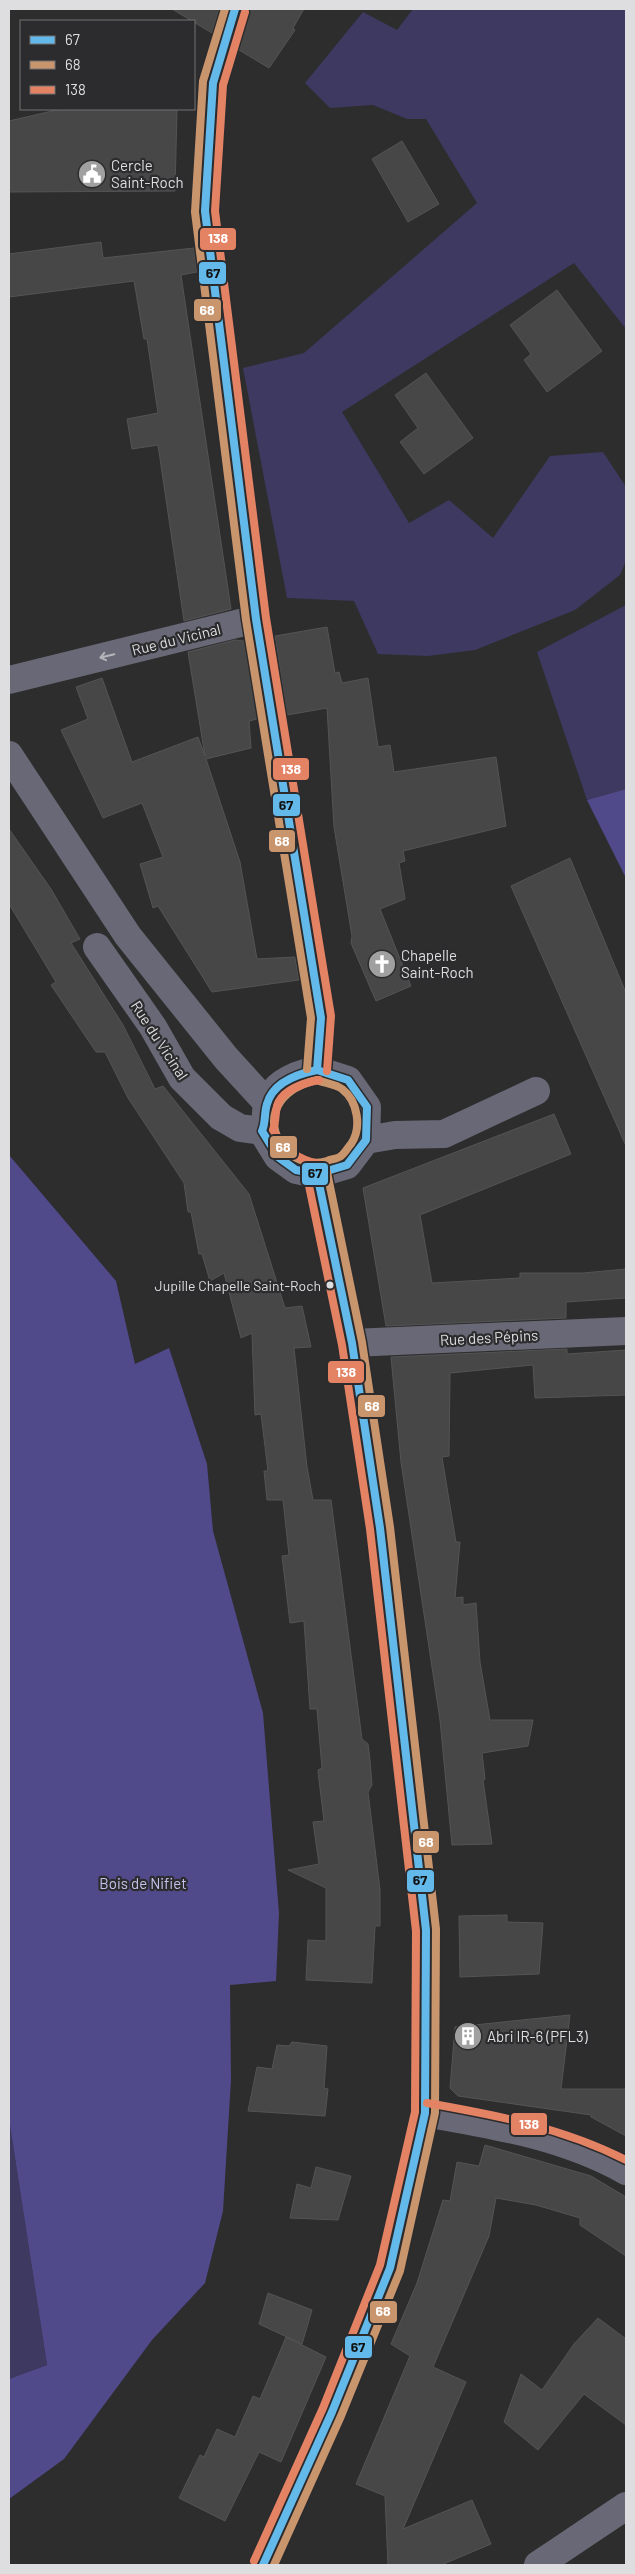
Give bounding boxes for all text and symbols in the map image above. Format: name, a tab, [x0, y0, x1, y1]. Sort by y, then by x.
legend	[20, 20, 195, 110]
text: 67	[65, 30, 80, 48]
text: 68	[65, 55, 81, 73]
text: 138	[65, 80, 86, 98]
place label: Cercle Saint-Roch	[111, 156, 184, 191]
public building icon: Cercle Saint-Roch	[77, 159, 107, 189]
line badge: 138	[199, 227, 237, 251]
text: 138	[208, 229, 228, 246]
line badge: 67	[198, 261, 227, 285]
text: 67	[206, 264, 220, 281]
line badge: 68	[193, 298, 222, 322]
text: 68	[199, 301, 215, 318]
street label: Rue du Vicinal	[130, 619, 222, 659]
one-way arrow	[100, 652, 116, 661]
line badge: 138	[272, 757, 310, 781]
text: 138	[281, 760, 301, 777]
line badge: 67	[272, 793, 301, 817]
text: 67	[279, 796, 293, 813]
line badge: 68	[268, 829, 296, 853]
text: 68	[274, 832, 290, 849]
place label: Chapelle Saint-Roch	[401, 946, 474, 981]
church icon: Chapelle Saint-Roch	[367, 949, 397, 979]
street label: Rue du Vicinal	[128, 997, 192, 1083]
line badge: 68	[269, 1135, 298, 1159]
text: 68	[275, 1138, 291, 1155]
line badge: 67	[301, 1162, 329, 1186]
text: 67	[308, 1164, 322, 1181]
place label: Jupille Chapelle Saint-Roch	[155, 1277, 321, 1294]
marker: Jupille Chapelle Saint-Roch	[325, 1280, 335, 1290]
street label: Rue des Pépins	[439, 1325, 539, 1349]
line badge: 138	[327, 1360, 365, 1384]
text: 138	[336, 1363, 356, 1380]
line badge: 68	[357, 1394, 386, 1418]
text: 68	[364, 1397, 380, 1414]
line badge: 68	[412, 1830, 440, 1854]
text: 68	[418, 1833, 434, 1850]
line badge: 67	[406, 1869, 435, 1893]
text: 67	[413, 1871, 427, 1888]
park label: Bois de Nifiet	[99, 1874, 187, 1892]
building icon: Abri IR-6 (PFL3)	[453, 2021, 483, 2051]
place label: Abri IR-6 (PFL3)	[487, 2027, 588, 2045]
line badge: 138	[510, 2112, 548, 2136]
text: 138	[519, 2115, 539, 2132]
line badge: 68	[369, 2300, 398, 2324]
text: 68	[375, 2302, 391, 2319]
line badge: 67	[344, 2335, 373, 2359]
text: 67	[351, 2338, 365, 2355]

